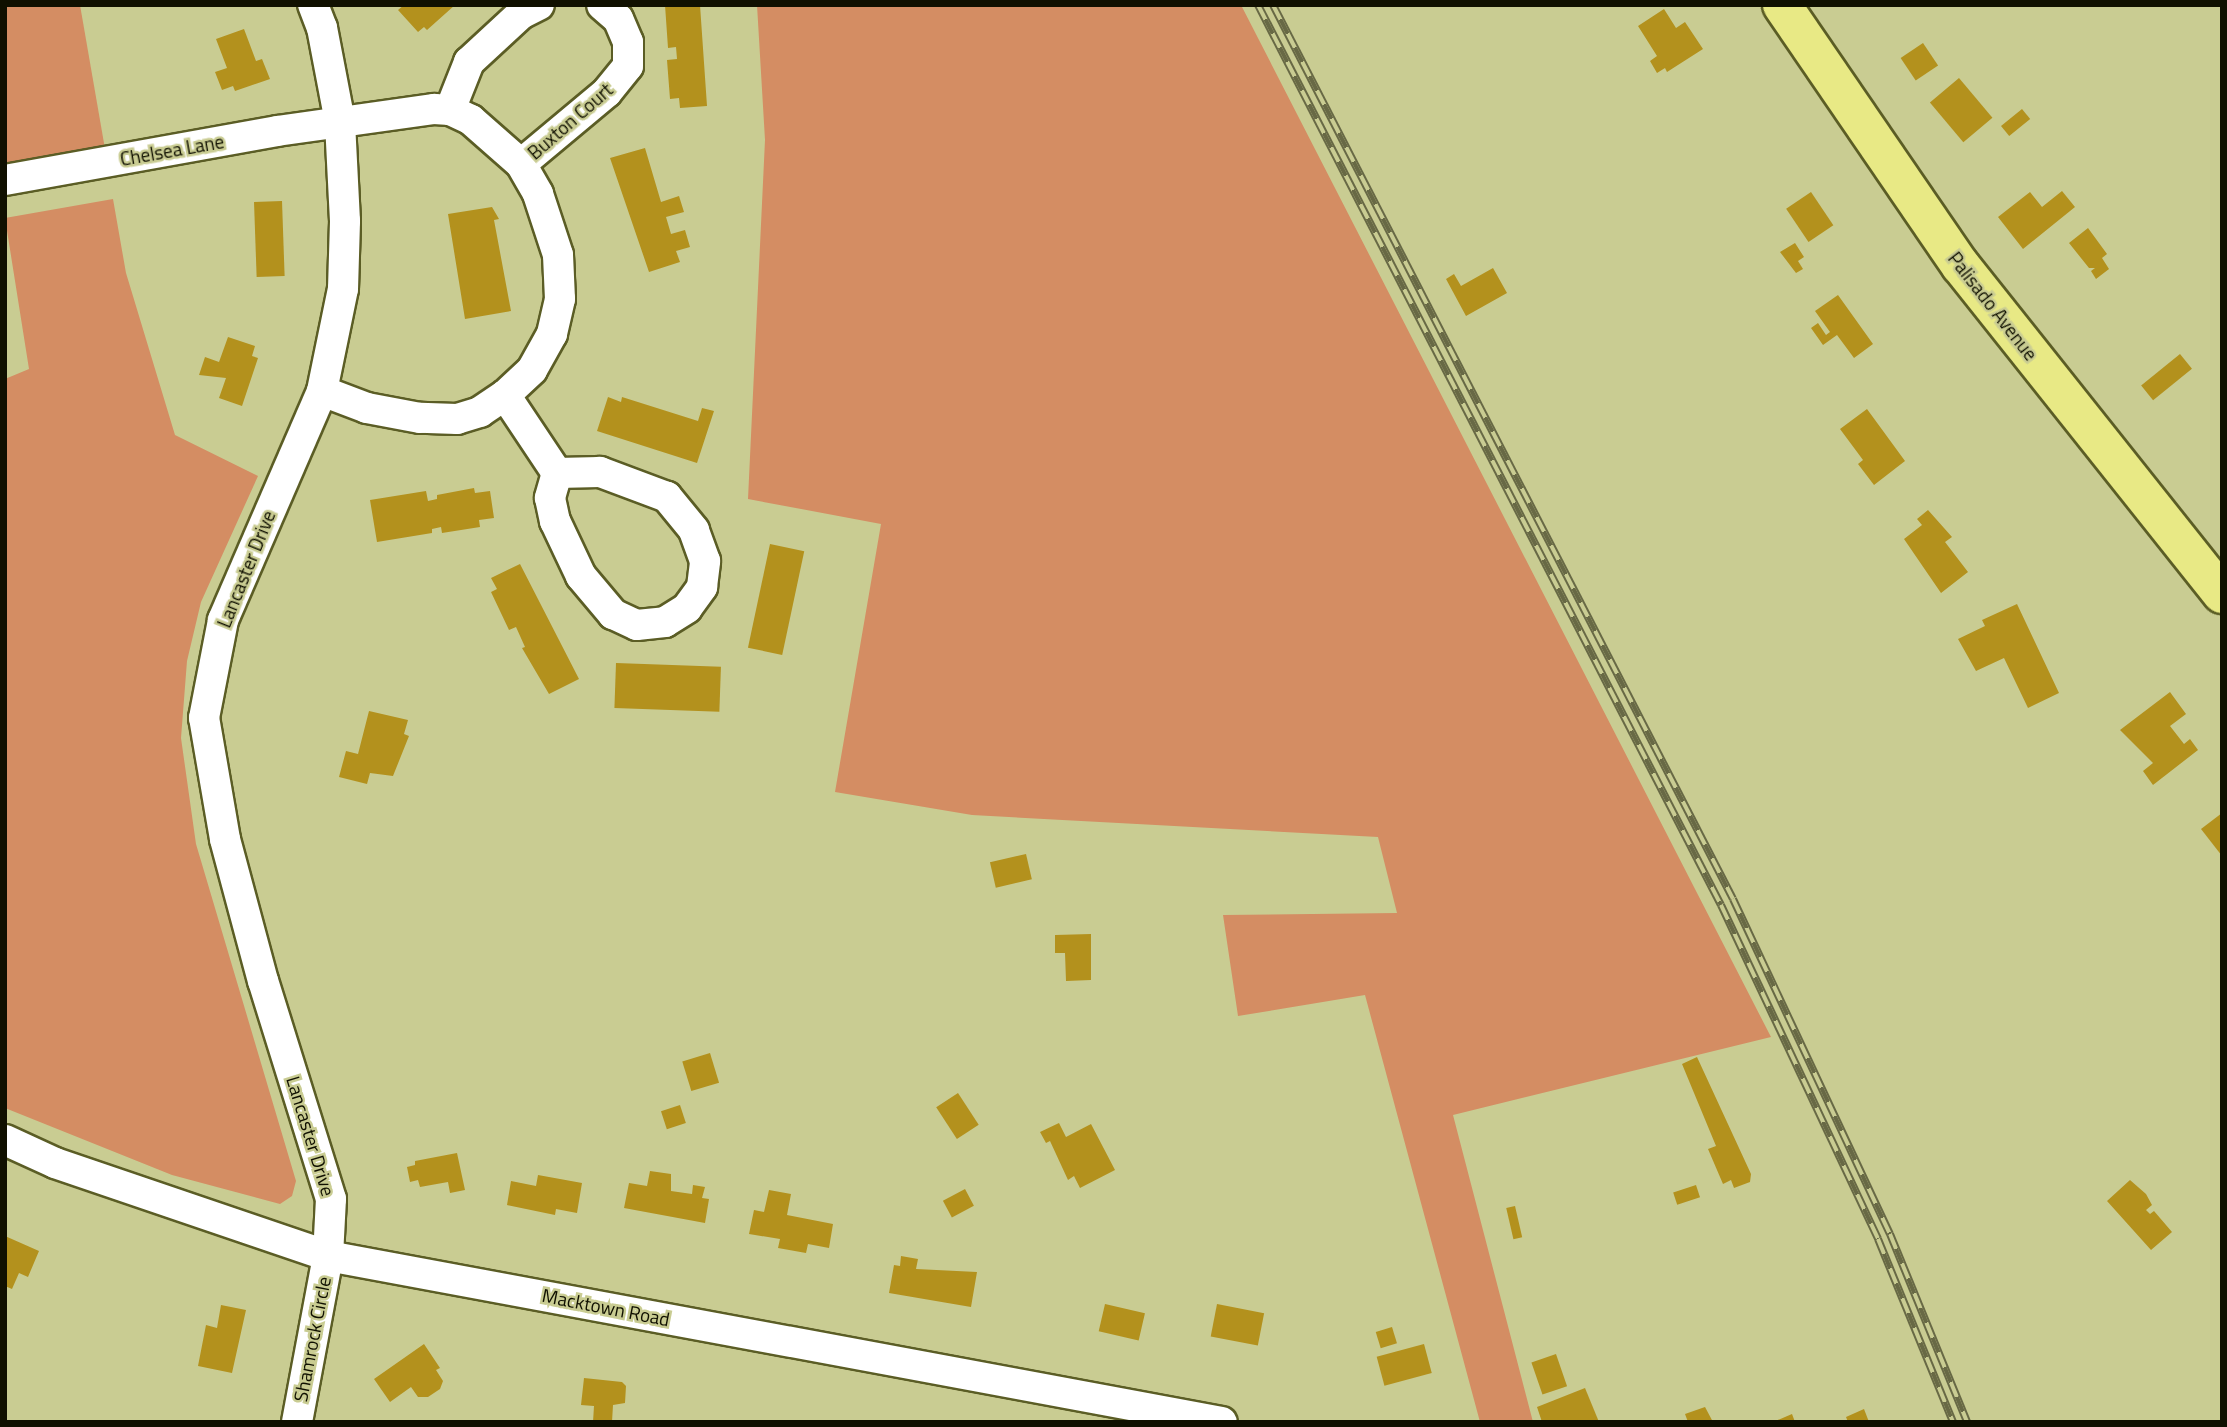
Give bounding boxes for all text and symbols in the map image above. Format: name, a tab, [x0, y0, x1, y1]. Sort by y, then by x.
street label: Buxton Court	[523, 78, 617, 164]
street label: Chelsea Lane	[118, 130, 226, 170]
street label: Palisado Avenue	[1944, 247, 2042, 365]
street label: Lancaster Drive	[212, 507, 280, 631]
street label: Lancaster Drive	[282, 1073, 340, 1199]
street label: Shamrock Circle	[289, 1274, 335, 1404]
street label: Macktown Road	[540, 1283, 672, 1331]

